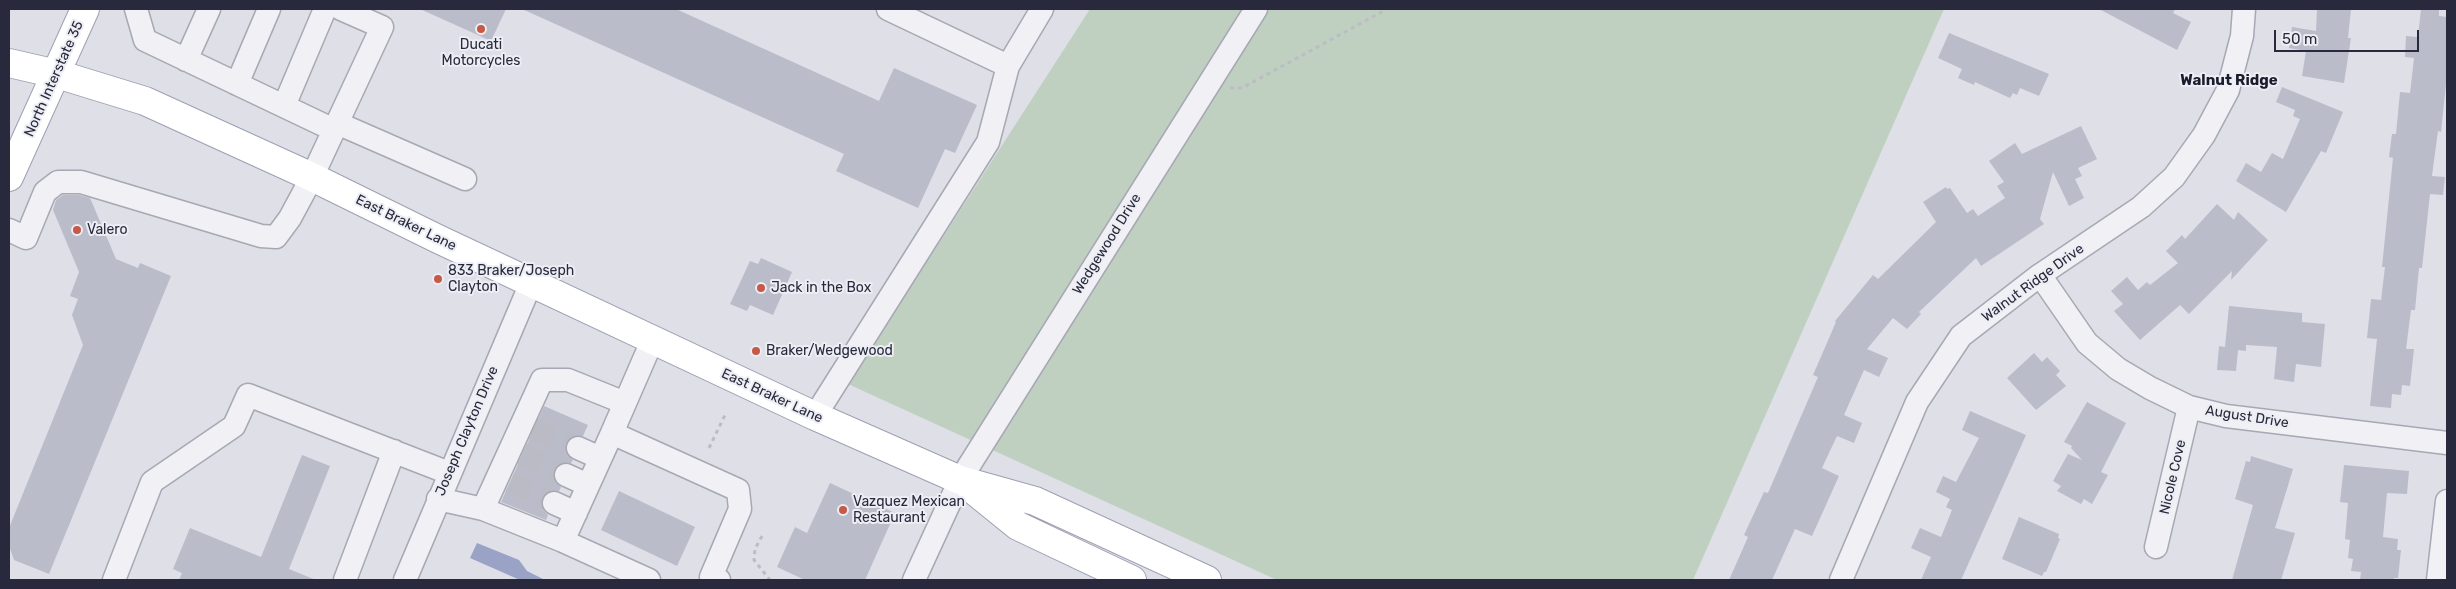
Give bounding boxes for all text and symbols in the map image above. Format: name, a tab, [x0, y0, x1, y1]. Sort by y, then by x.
street label: North Interstate 35	[21, 18, 87, 140]
scale bar	[2276, 20, 2421, 52]
marker: Ducati Motorcycles	[475, 23, 487, 35]
text: 50 m	[2282, 30, 2317, 48]
place label: Ducati Motorcycles	[442, 37, 520, 70]
district label: Walnut Ridge	[2180, 72, 2278, 90]
street label: East Braker Lane	[353, 191, 459, 255]
street label: Wedgewood Drive	[1069, 191, 1145, 297]
place label: Valero	[87, 222, 128, 238]
marker: Valero	[71, 224, 83, 236]
street label: Walnut Ridge Drive	[1979, 240, 2087, 326]
place label: 833 Braker/Joseph Clayton	[448, 263, 574, 296]
marker: 833 Braker/Joseph Clayton	[432, 273, 444, 285]
place label: Jack in the Box	[771, 280, 871, 296]
marker: Jack in the Box	[755, 282, 767, 294]
place label: Braker/Wedgewood	[766, 343, 893, 359]
marker: Braker/Wedgewood	[750, 345, 762, 357]
street label: Joseph Clayton Drive	[432, 364, 502, 498]
street label: East Braker Lane	[719, 365, 825, 427]
street label: August Drive	[2204, 402, 2290, 432]
street label: Nicole Cove	[2156, 438, 2190, 516]
place label: Vazquez Mexican Restaurant	[853, 494, 965, 526]
marker: Vazquez Mexican Restaurant	[837, 504, 849, 516]

